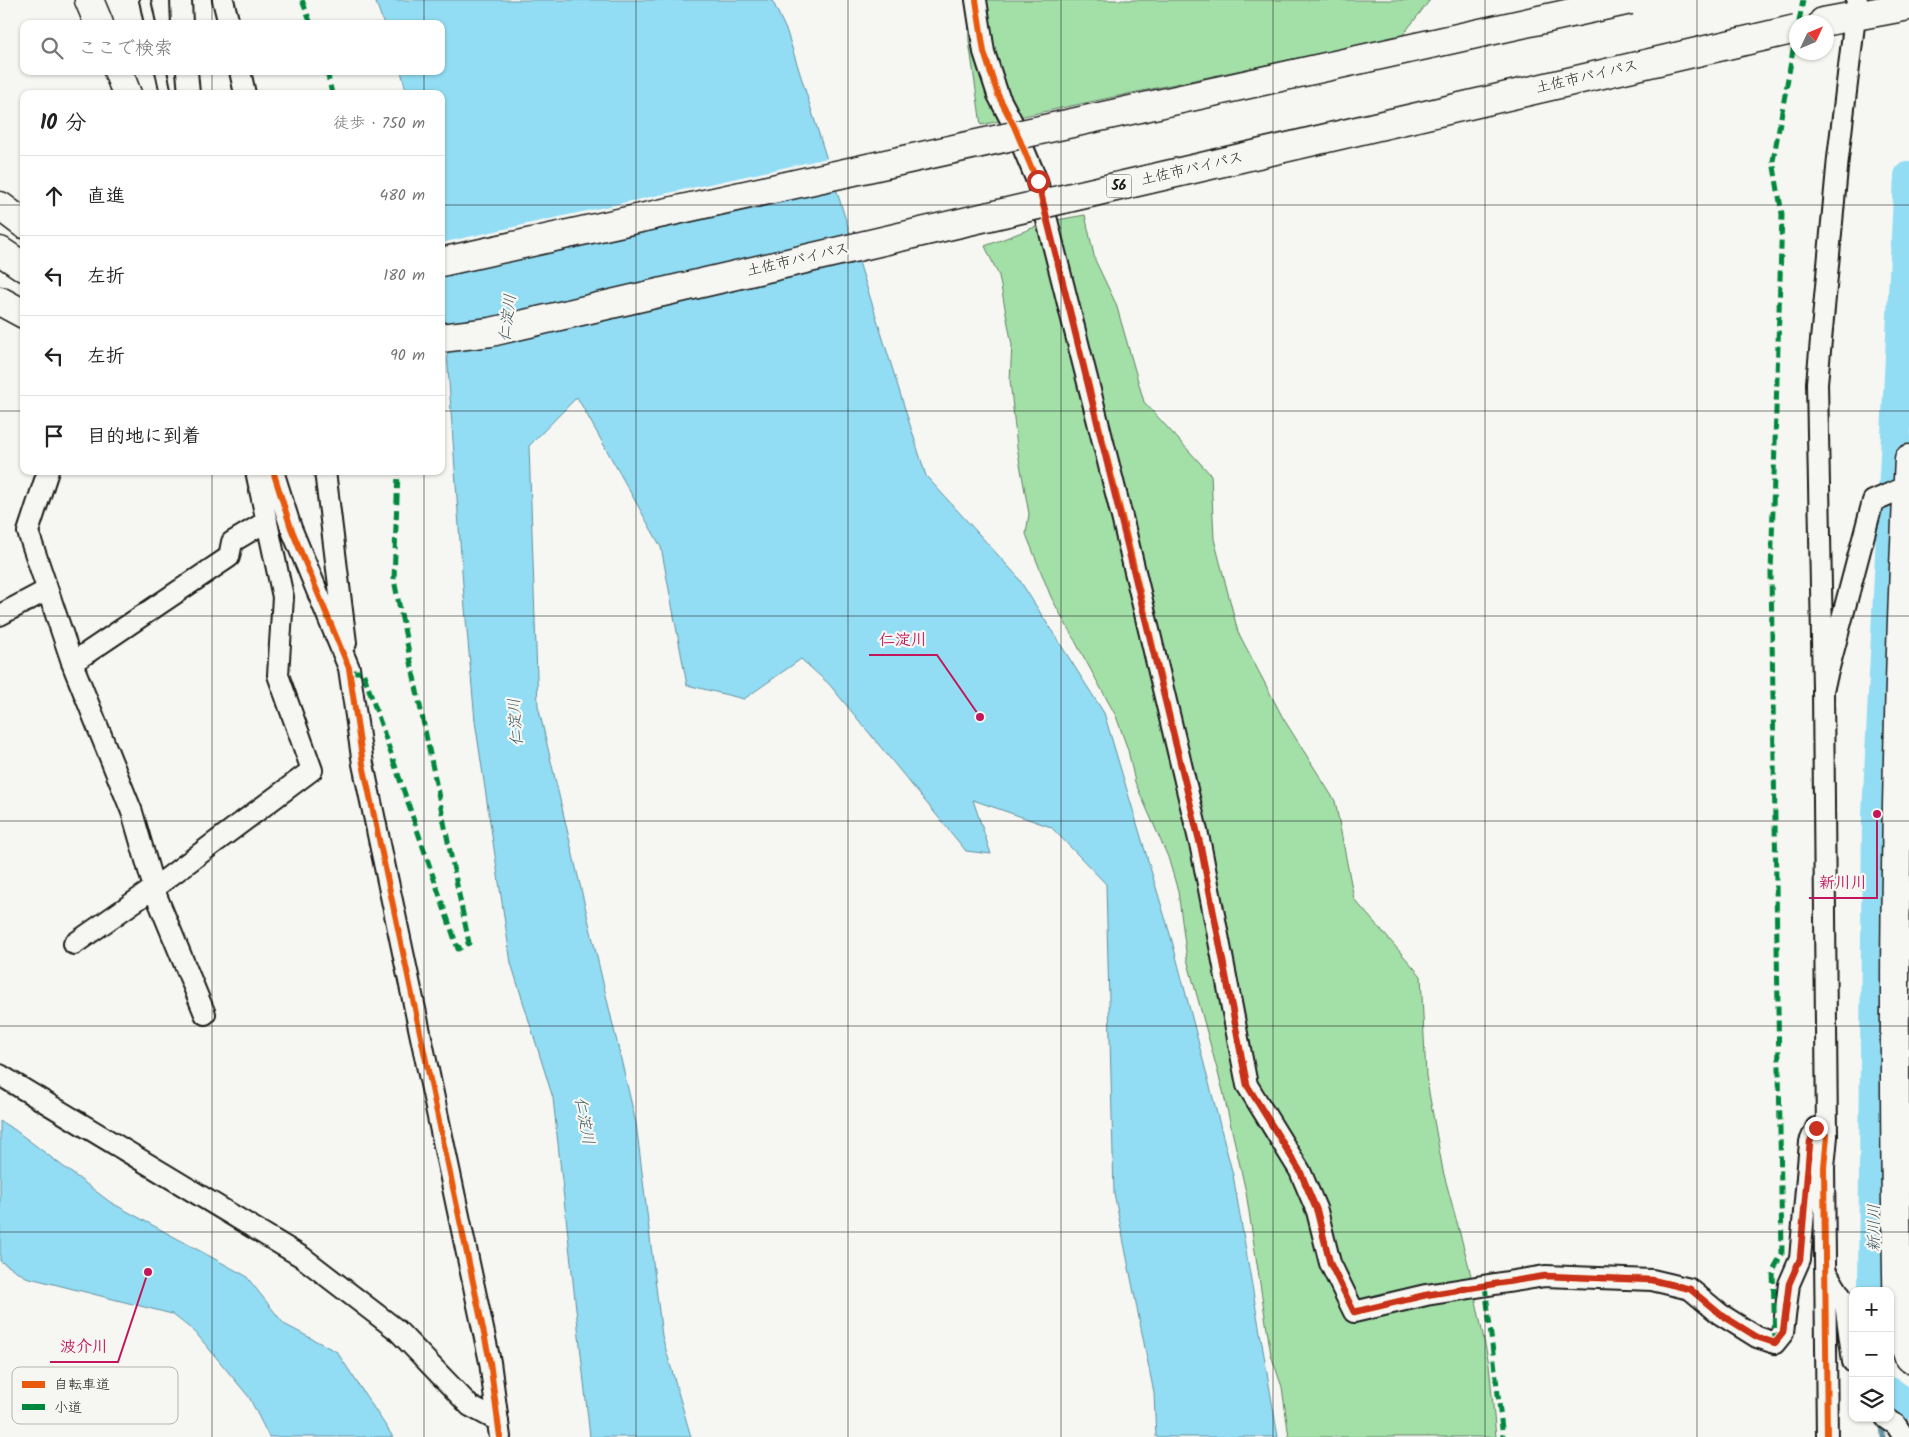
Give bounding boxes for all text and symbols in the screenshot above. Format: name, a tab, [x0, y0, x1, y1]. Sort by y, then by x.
north arrow	[1789, 15, 1834, 60]
search box	[20, 20, 445, 75]
icon: search	[38, 34, 66, 62]
text: ここで検索	[78, 34, 173, 64]
street label: 土佐市バイパス	[1533, 54, 1641, 100]
text: 10 分	[40, 107, 86, 140]
text: 徒歩 · 750 m	[333, 111, 425, 136]
street label: 土佐市バイパス	[1138, 146, 1246, 192]
route start	[1027, 170, 1050, 193]
road number: 56	[1106, 175, 1132, 198]
icon: ahead	[40, 182, 68, 210]
text: 直進	[87, 182, 125, 212]
text: 480 m	[379, 183, 425, 208]
street label: 土佐市バイパス	[744, 237, 852, 283]
icon: left	[40, 262, 68, 290]
text: 左折	[87, 262, 125, 292]
text: 180 m	[383, 263, 425, 288]
water label: 仁淀川	[493, 293, 523, 343]
icon: left	[40, 342, 68, 370]
text: 左折	[87, 342, 125, 372]
text: 90 m	[390, 343, 425, 368]
icon: arrive	[40, 422, 68, 450]
text: 目的地に到着	[87, 422, 201, 452]
callout: 仁淀川	[869, 624, 937, 655]
text: 仁淀川	[879, 628, 927, 653]
water label: 仁淀川	[502, 697, 530, 747]
callout: 新川川	[1809, 867, 1877, 898]
text: 新川川	[1819, 871, 1867, 896]
water label: 仁淀川	[567, 1095, 601, 1147]
route end	[1805, 1117, 1828, 1140]
water label: 新川川	[1862, 1204, 1887, 1252]
map controls	[1849, 1287, 1894, 1422]
button: +	[1849, 1287, 1894, 1332]
callout: 波介川	[50, 1331, 118, 1362]
button: −	[1849, 1332, 1894, 1377]
text: 波介川	[60, 1335, 108, 1360]
legend	[12, 1367, 178, 1424]
text: 自転車道	[54, 1374, 110, 1396]
button: layers	[1849, 1377, 1894, 1422]
text: 小道	[54, 1397, 82, 1419]

